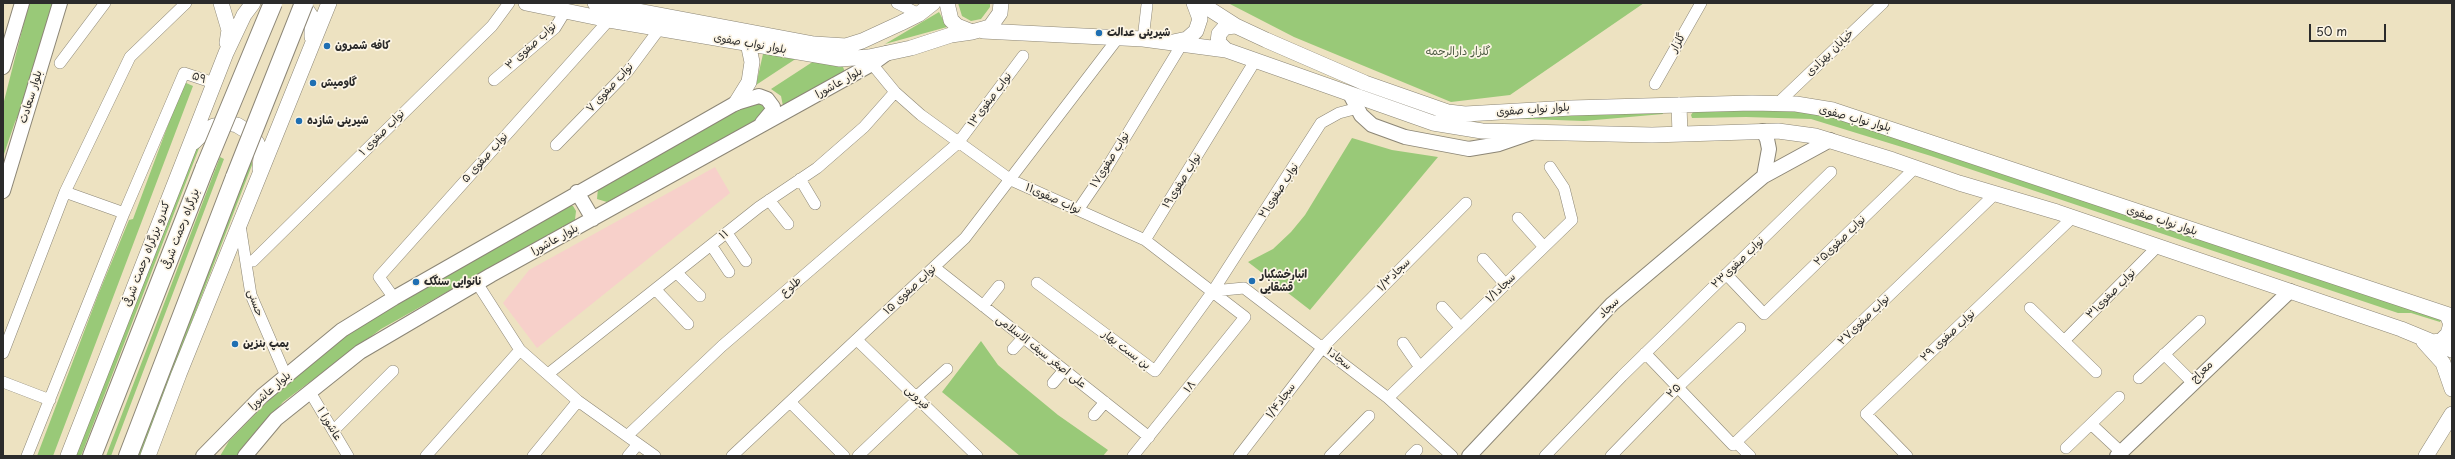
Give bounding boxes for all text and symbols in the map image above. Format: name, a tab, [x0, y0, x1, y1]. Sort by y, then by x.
scale bar	[2311, 16, 2388, 42]
street label: نواب صفوی ۳	[503, 20, 559, 72]
text: 50 m	[2316, 22, 2347, 40]
place label: شیرینی عدالت	[1107, 26, 1170, 40]
street label: خیابان بهزادی	[1803, 27, 1857, 79]
marker: شیرینی عدالت	[1094, 28, 1104, 38]
street label: بلوار نواب صفوی	[713, 31, 787, 57]
street label: گلزار	[1667, 31, 1689, 55]
place label: کافه شمرون	[335, 39, 390, 53]
marker: کافه شمرون	[322, 41, 332, 51]
park label: گلزار دارالرحمه	[1425, 45, 1491, 59]
street label: نواب صفوی ۷	[584, 60, 636, 116]
street label: بلوار عاشورا	[813, 65, 865, 101]
street label: بلوار سعادت	[17, 69, 45, 125]
street label: ۵۹	[190, 69, 208, 87]
street label: ۱۳نواب صفوی	[965, 70, 1015, 130]
place label: گاومیش	[321, 76, 357, 90]
marker: گاومیش	[308, 78, 318, 88]
street label: بلوار نواب صفوی	[1496, 101, 1570, 119]
street label: بلوار نواب صفوی	[1818, 103, 1892, 135]
street label: نواب صفوی ۱	[356, 107, 408, 159]
place label: شیرینی شازده	[307, 114, 369, 128]
marker: شیرینی شازده	[294, 116, 304, 126]
street label: نواب صفوی ۵	[459, 130, 511, 186]
street label: ۱۷نواب صفوی	[1088, 130, 1132, 190]
street label: ۱۹نواب صفوی	[1160, 151, 1204, 211]
street label: ۲۱نواب صفوی	[1256, 161, 1302, 221]
street label: ۱۱نواب صفوی	[1023, 181, 1083, 217]
street label: بزرگراه رحمت شرقی	[160, 187, 202, 271]
street label: کندرو بزرگراه رحمت شرقی	[121, 199, 173, 309]
street label: بلوار نواب صفوی	[2125, 203, 2199, 239]
street label: ۲۵نواب صفوی	[1811, 213, 1869, 269]
street label: بلوار عاشورا	[529, 222, 581, 258]
street label: ۱۱	[717, 227, 731, 243]
street label: ۲۳نواب صفوی	[1709, 235, 1767, 291]
street label: ۱/۳سجاد	[1375, 256, 1413, 294]
street label: نواب صفوی ۱۵	[881, 262, 939, 318]
street label: ۳۱نواب صفوی	[2083, 266, 2139, 322]
place label: انبارخشکبار قشقایی	[1260, 268, 1307, 294]
street label: ۱/۱سجاد	[1483, 271, 1519, 305]
street label: طلوع	[778, 274, 804, 300]
place label: نانوایی سنگک	[424, 275, 482, 289]
marker: انبارخشکبار قشقایی	[1247, 276, 1257, 286]
marker: نانوایی سنگک	[411, 277, 421, 287]
street label: حسنی	[244, 288, 266, 318]
street label: ۲۷نواب صفوی	[1835, 292, 1893, 348]
street label: سجاد	[1596, 295, 1622, 321]
street label: نواب صفوی ۲۹	[1918, 307, 1978, 365]
street label: علی اصغر سیف الاسلامی	[993, 313, 1089, 391]
street label: بن بست بهار	[1099, 328, 1153, 372]
place label: پمپ بنزین	[243, 337, 289, 351]
marker: پمپ بنزین	[230, 339, 240, 349]
street label: ۱سجاد	[1324, 345, 1354, 373]
street label: معراج	[2188, 358, 2216, 386]
street label: بلوار عاشورا	[246, 369, 294, 413]
street label: ۱۸	[1181, 378, 1199, 396]
street label: ۱/۴سجاد	[1263, 381, 1299, 421]
street label: ۲۵	[1664, 381, 1684, 401]
street label: فیرویی	[902, 383, 932, 413]
street label: عاشورا ۱	[314, 405, 344, 443]

